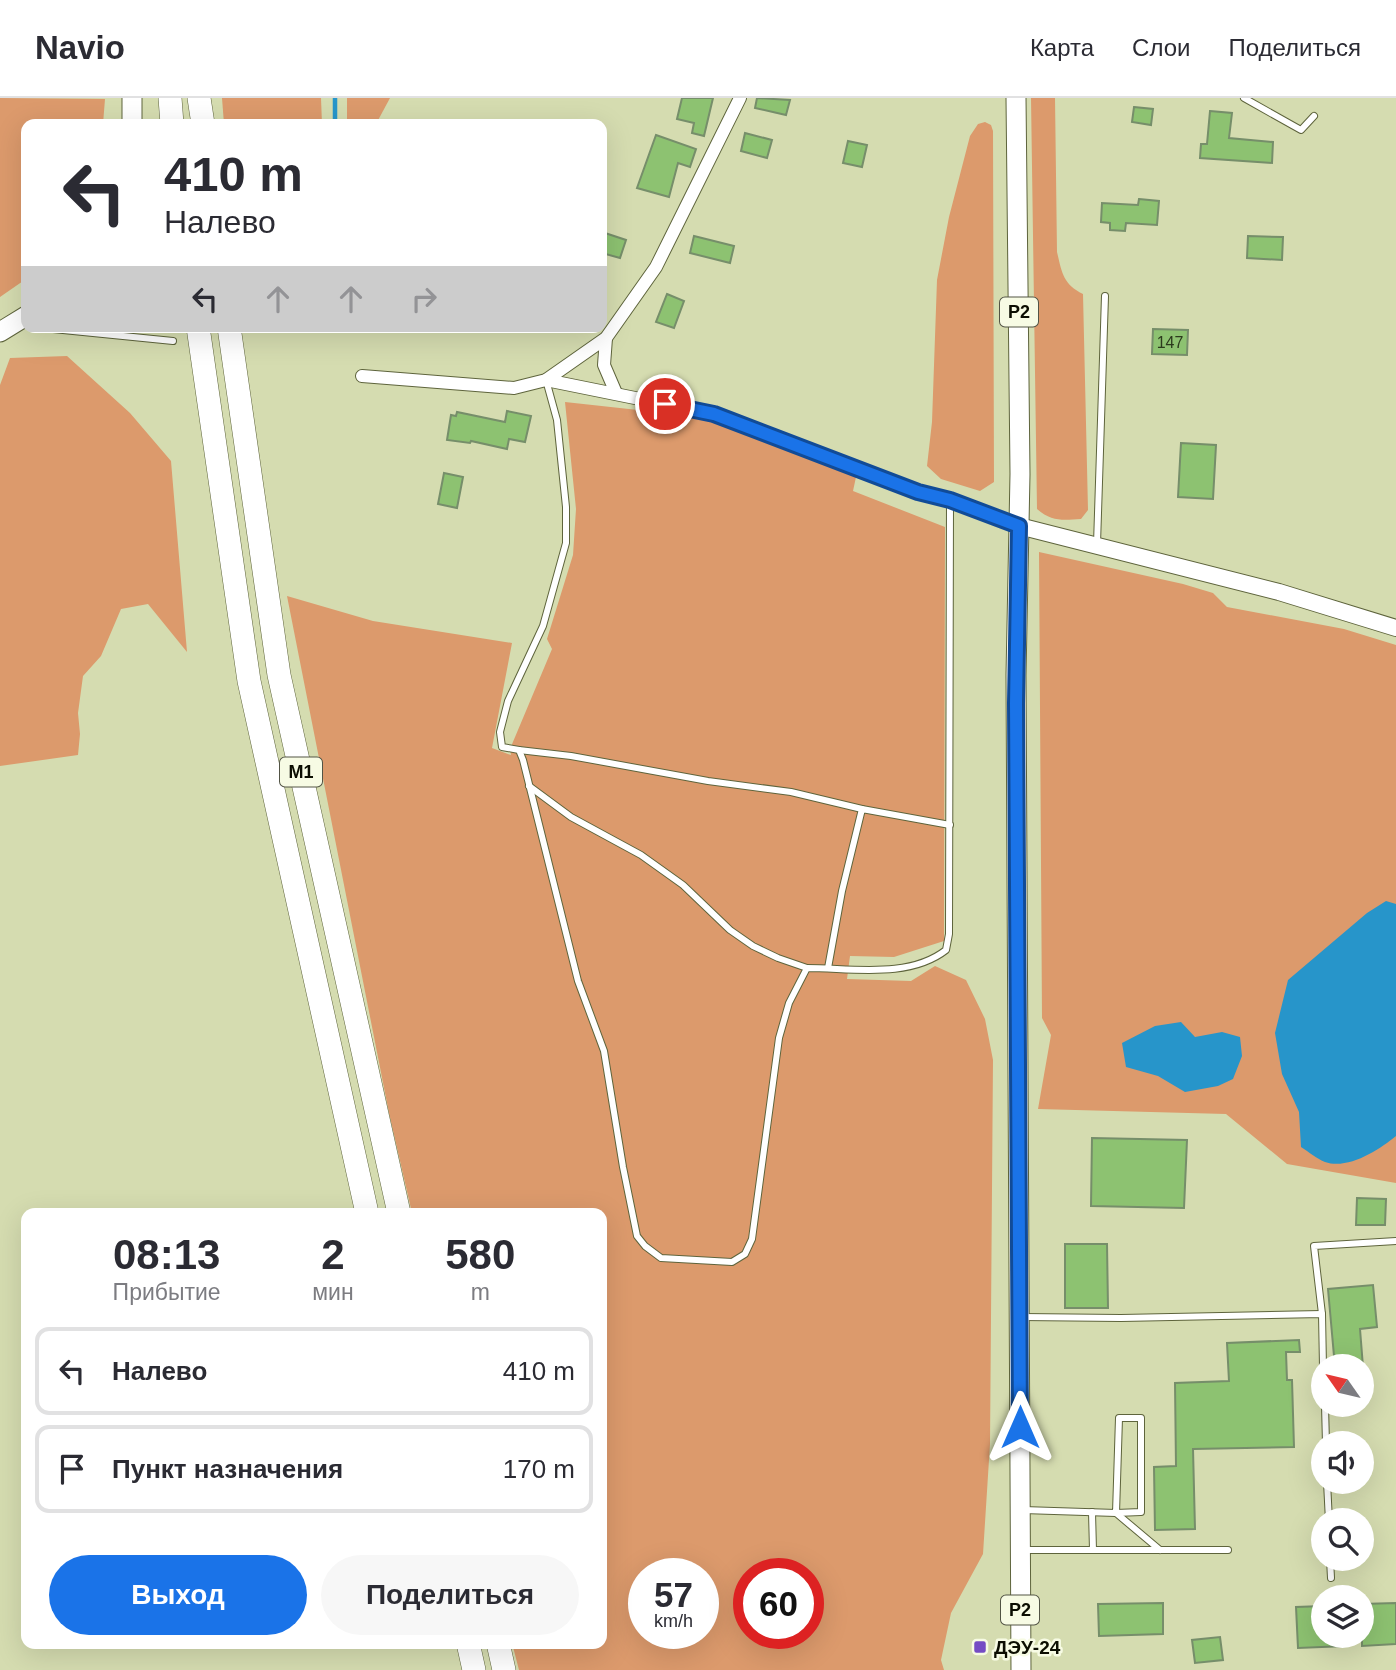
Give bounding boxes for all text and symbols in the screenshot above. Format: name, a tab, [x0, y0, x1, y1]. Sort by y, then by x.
text: Navio	[35, 29, 125, 66]
text: Карта	[1030, 34, 1094, 61]
text: Слои	[1132, 34, 1190, 61]
text: Поделиться	[1228, 34, 1361, 61]
icon: left	[49, 147, 140, 238]
text: 410 m	[164, 147, 303, 201]
text: Налево	[164, 204, 276, 240]
icon: left	[186, 280, 224, 318]
icon: ahead	[259, 280, 297, 318]
icon: ahead	[332, 280, 370, 318]
icon: right	[405, 280, 443, 318]
road number: Р2	[1000, 298, 1038, 327]
house number: 147	[1157, 334, 1183, 351]
pin	[635, 374, 695, 434]
icon: arrive	[646, 385, 684, 423]
road number: М1	[280, 758, 322, 786]
text: 08:13	[113, 1231, 220, 1278]
text: 2	[321, 1231, 345, 1278]
text: 580	[445, 1231, 515, 1278]
text: Прибытие	[113, 1279, 221, 1305]
text: мин	[312, 1279, 354, 1305]
text: m	[471, 1279, 490, 1305]
icon: left	[53, 1352, 91, 1390]
north arrow	[1311, 1354, 1374, 1418]
map controls	[1311, 1354, 1374, 1648]
text: Налево	[112, 1356, 207, 1386]
text: 410 m	[503, 1356, 575, 1386]
position arrow	[983, 1390, 1057, 1464]
button: sound	[1311, 1431, 1374, 1494]
icon: arrive	[53, 1450, 91, 1488]
text: Пункт назначения	[112, 1454, 343, 1484]
text: 170 m	[503, 1454, 575, 1484]
button: search	[1311, 1508, 1374, 1571]
button: Выход	[49, 1555, 307, 1635]
button: Поделиться	[321, 1555, 579, 1635]
speed limit sign: 60	[733, 1558, 824, 1649]
text: 57	[654, 1575, 693, 1614]
button: layers	[1311, 1585, 1374, 1648]
road number: Р2	[1001, 1596, 1039, 1624]
text: km/h	[654, 1611, 693, 1631]
place label: ДЭУ-24	[994, 1637, 1061, 1658]
marker: ДЭУ-24	[972, 1639, 988, 1655]

